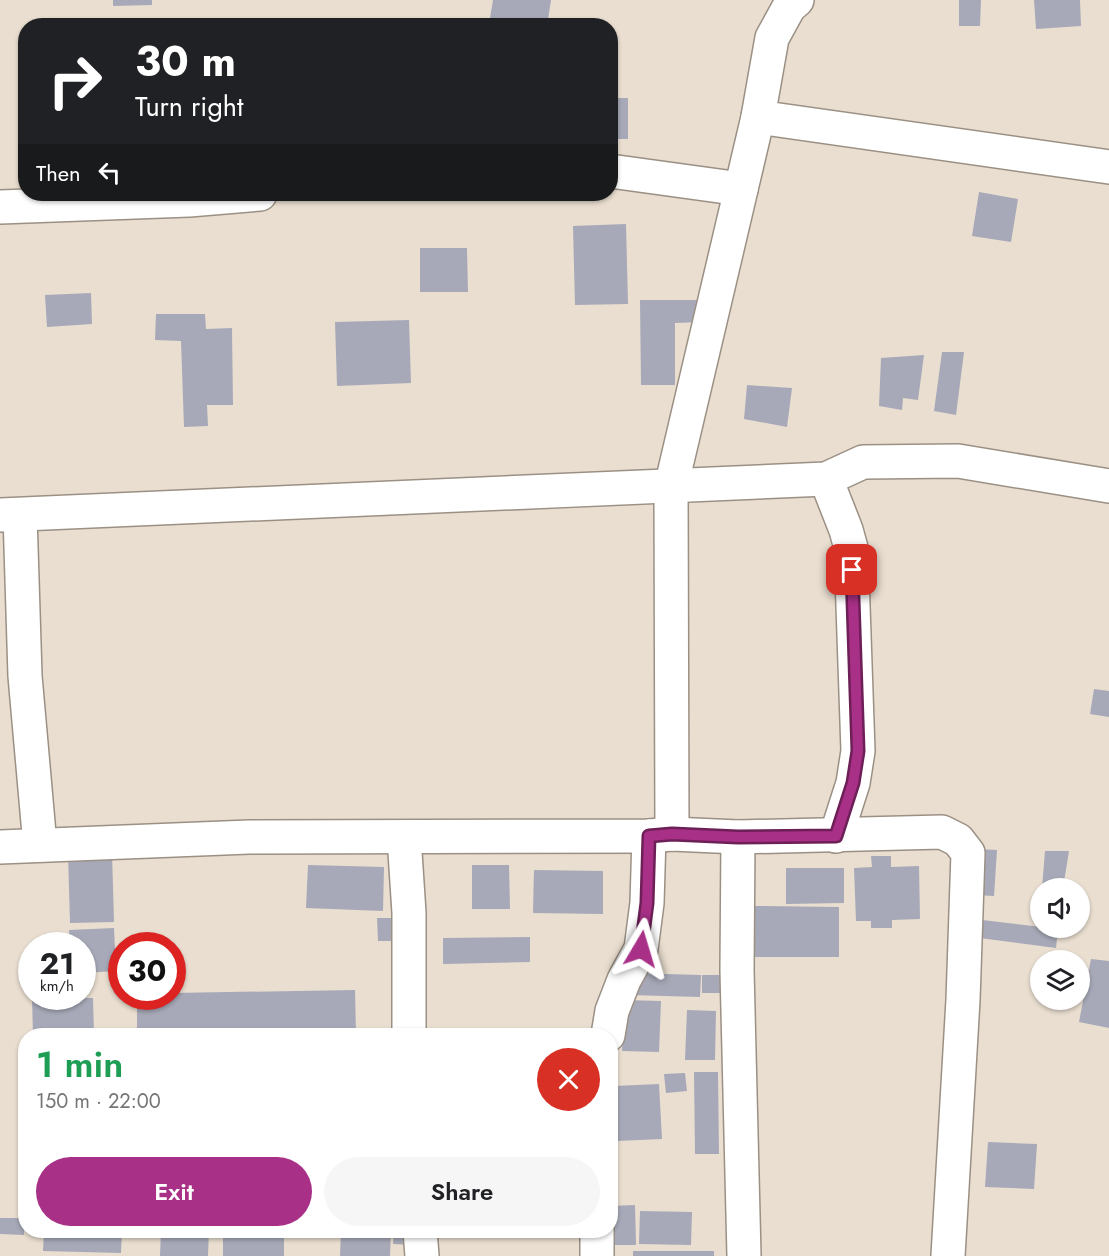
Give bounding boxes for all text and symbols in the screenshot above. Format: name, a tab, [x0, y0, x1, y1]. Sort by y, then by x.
text: 30 m	[135, 31, 236, 92]
icon: right	[36, 42, 114, 120]
text: Turn right	[135, 87, 243, 126]
icon: left	[93, 156, 126, 189]
text: Then	[36, 157, 81, 189]
pin	[826, 544, 877, 595]
icon: arrive	[835, 553, 868, 586]
map controls	[1030, 878, 1090, 1010]
button: sound	[1030, 878, 1090, 938]
position arrow	[609, 917, 673, 981]
speed limit sign: 30	[108, 932, 186, 1010]
text: 21	[40, 942, 74, 985]
button: layers	[1030, 950, 1090, 1010]
text: km/h	[40, 975, 74, 997]
text: 1 min	[36, 1038, 123, 1090]
button: close	[537, 1048, 600, 1111]
text: 150 m · 22:00	[36, 1087, 161, 1116]
button: Exit	[36, 1157, 312, 1226]
button: Share	[324, 1157, 600, 1226]

